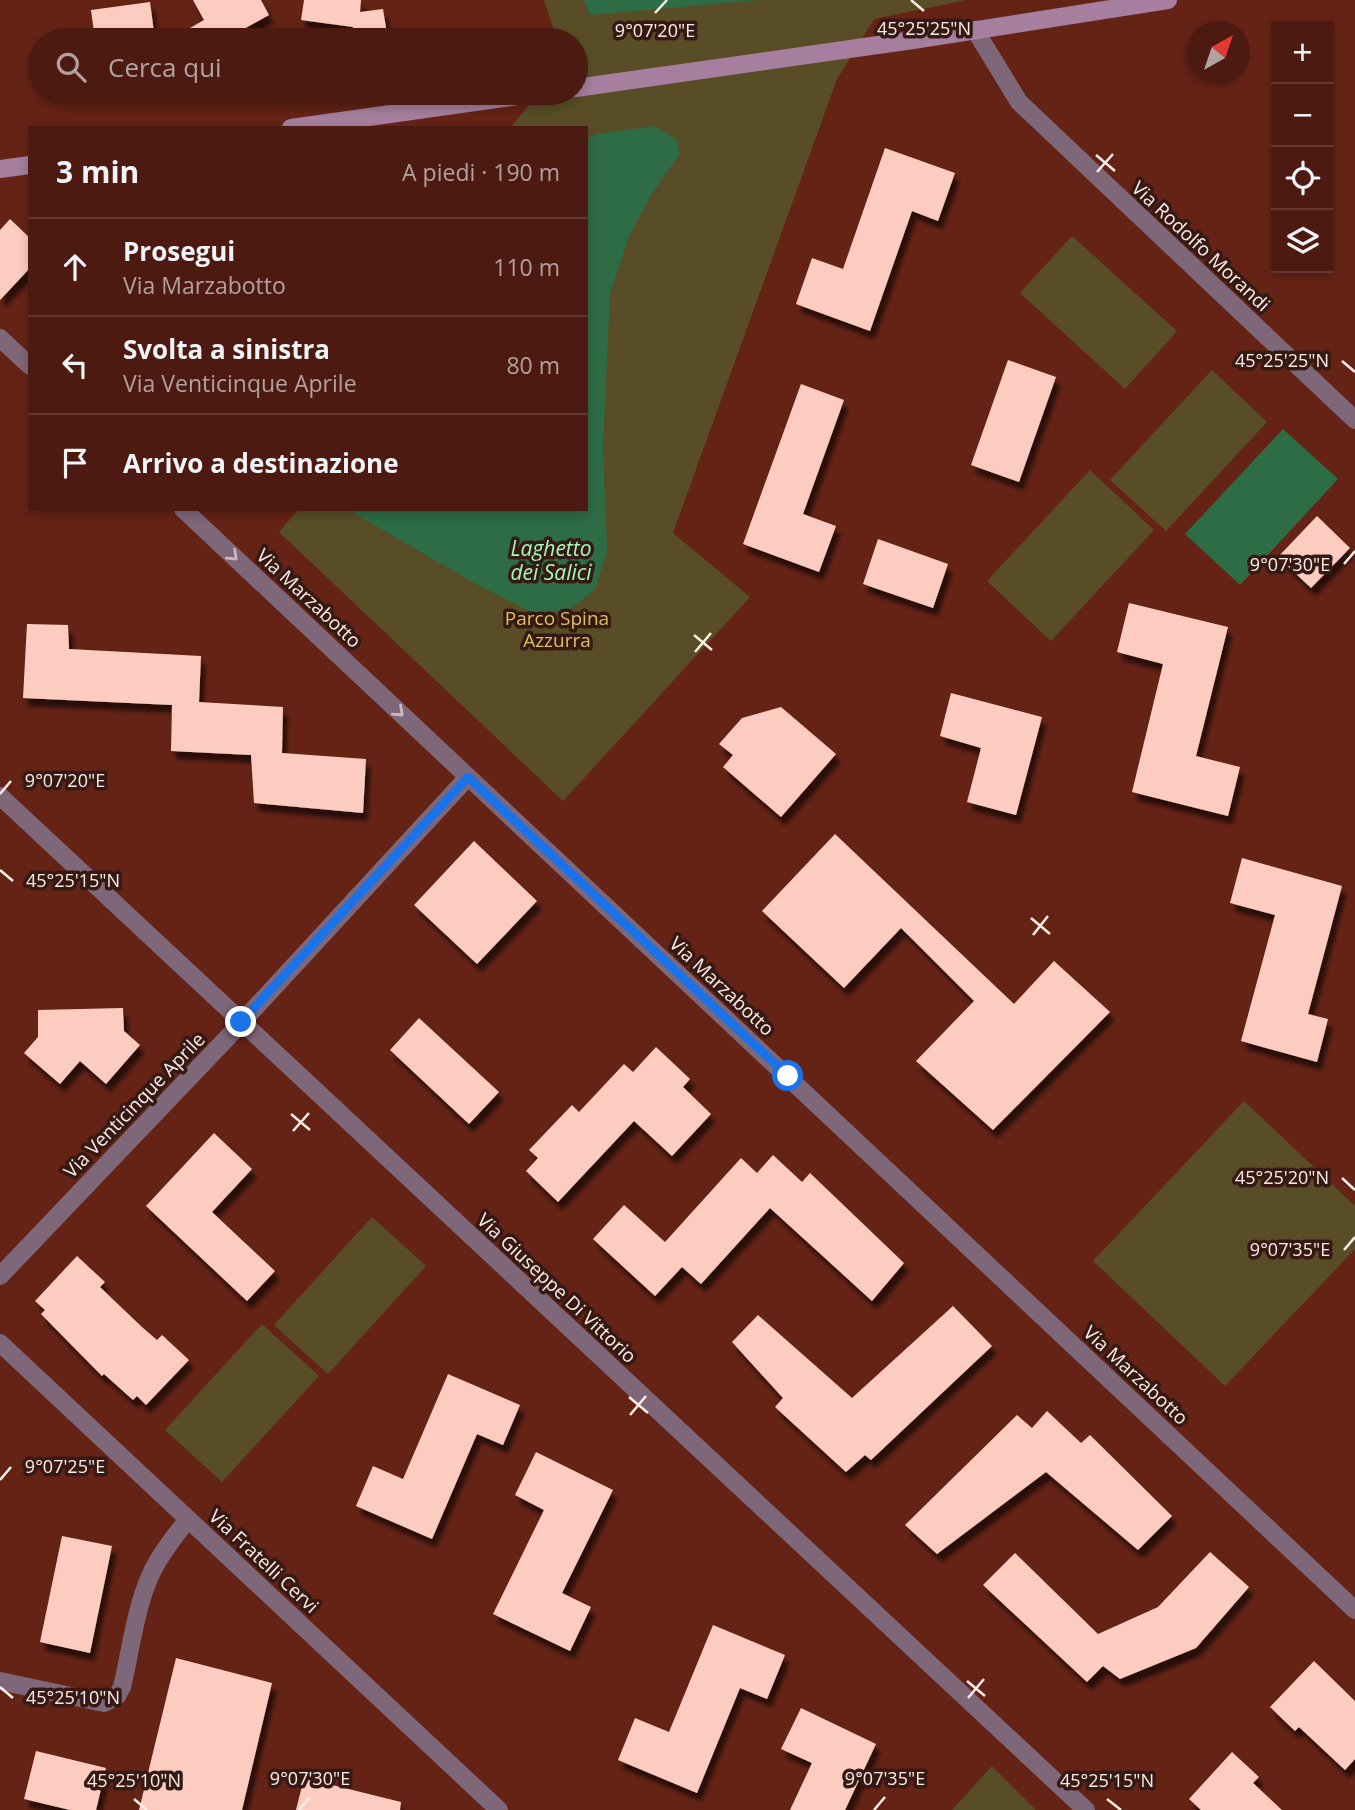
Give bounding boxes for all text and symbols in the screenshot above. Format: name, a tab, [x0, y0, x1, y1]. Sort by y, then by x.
text: 45°25'25"N	[877, 16, 971, 40]
text: 9°07'20"E	[615, 18, 695, 42]
north arrow	[1187, 21, 1250, 84]
map controls	[1271, 21, 1334, 273]
button: +	[1271, 21, 1334, 84]
search box	[28, 28, 588, 105]
icon: search	[52, 48, 90, 86]
text: Cerca qui	[108, 49, 222, 85]
button: −	[1271, 84, 1334, 147]
button: locate	[1271, 147, 1334, 210]
text: 3 min	[56, 151, 139, 192]
text: A piedi · 190 m	[402, 156, 560, 188]
street label: Via Rodolfo Morandi	[1126, 175, 1276, 317]
button: layers	[1271, 210, 1334, 273]
text: Prosegui	[123, 233, 235, 269]
icon: ahead	[56, 248, 94, 286]
text: 110 m	[493, 251, 560, 283]
text: Via Marzabotto	[123, 269, 286, 301]
text: Svolta a sinistra	[123, 331, 330, 367]
icon: left	[56, 346, 94, 384]
text: 45°25'25"N	[1235, 348, 1329, 372]
text: 80 m	[506, 349, 560, 381]
text: Via Venticinque Aprile	[123, 367, 357, 399]
icon: arrive	[56, 444, 94, 482]
text: Arrivo a destinazione	[123, 445, 399, 481]
water label: Laghetto dei Salici	[510, 534, 592, 586]
street label: Via Marzabotto	[251, 543, 367, 653]
one-way arrow	[225, 548, 238, 560]
text: 9°07'30"E	[1250, 552, 1330, 576]
park label: Parco Spina Azzurra	[505, 605, 609, 653]
one-way arrow	[391, 703, 404, 716]
text: 9°07'20"E	[25, 768, 105, 792]
text: 45°25'15"N	[26, 868, 120, 892]
street label: Via Marzabotto	[664, 931, 780, 1041]
route end	[225, 1006, 256, 1037]
street label: Via Venticinque Aprile	[58, 1027, 210, 1183]
route start	[772, 1060, 803, 1091]
text: 45°25'20"N	[1235, 1165, 1329, 1189]
street label: Via Giuseppe Di Vittorio	[472, 1207, 642, 1369]
text: 9°07'35"E	[1250, 1237, 1330, 1261]
street label: Via Marzabotto	[1078, 1320, 1194, 1430]
text: 9°07'25"E	[25, 1454, 105, 1478]
street label: Via Fratelli Cervi	[203, 1503, 325, 1619]
text: 45°25'10"N	[26, 1685, 120, 1709]
text: 9°07'30"E	[270, 1766, 350, 1790]
text: 9°07'35"E	[845, 1766, 925, 1790]
text: 45°25'10"N	[87, 1768, 181, 1792]
text: 45°25'15"N	[1060, 1768, 1154, 1792]

